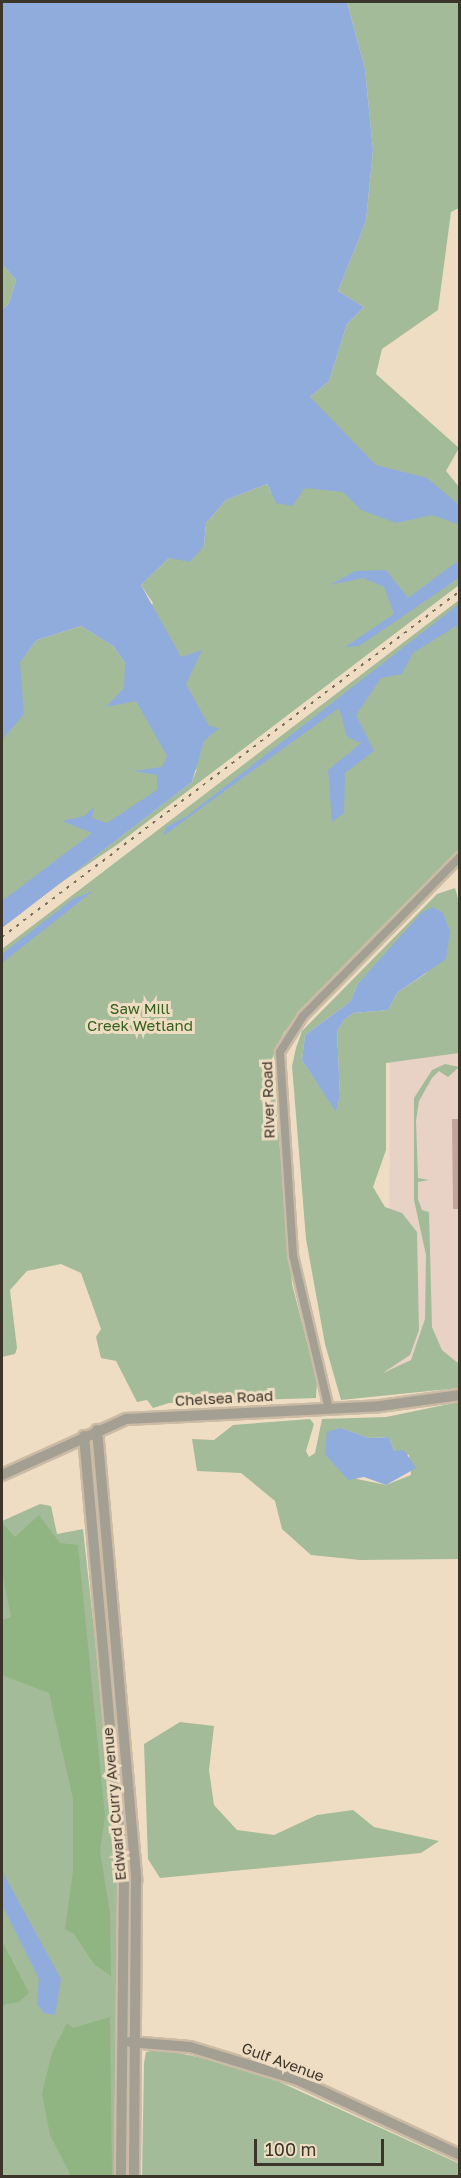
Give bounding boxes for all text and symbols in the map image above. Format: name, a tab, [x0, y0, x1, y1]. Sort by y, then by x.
park label: Saw Mill Creek Wetland	[87, 999, 193, 1034]
street label: River Road	[258, 1061, 278, 1139]
street label: Chelsea Road	[174, 1386, 274, 1410]
street label: Edward Curry Avenue	[98, 1727, 130, 1881]
street label: Gulf Avenue	[239, 2039, 327, 2085]
scale bar	[257, 2127, 388, 2165]
text: 100 m	[265, 2138, 316, 2160]

